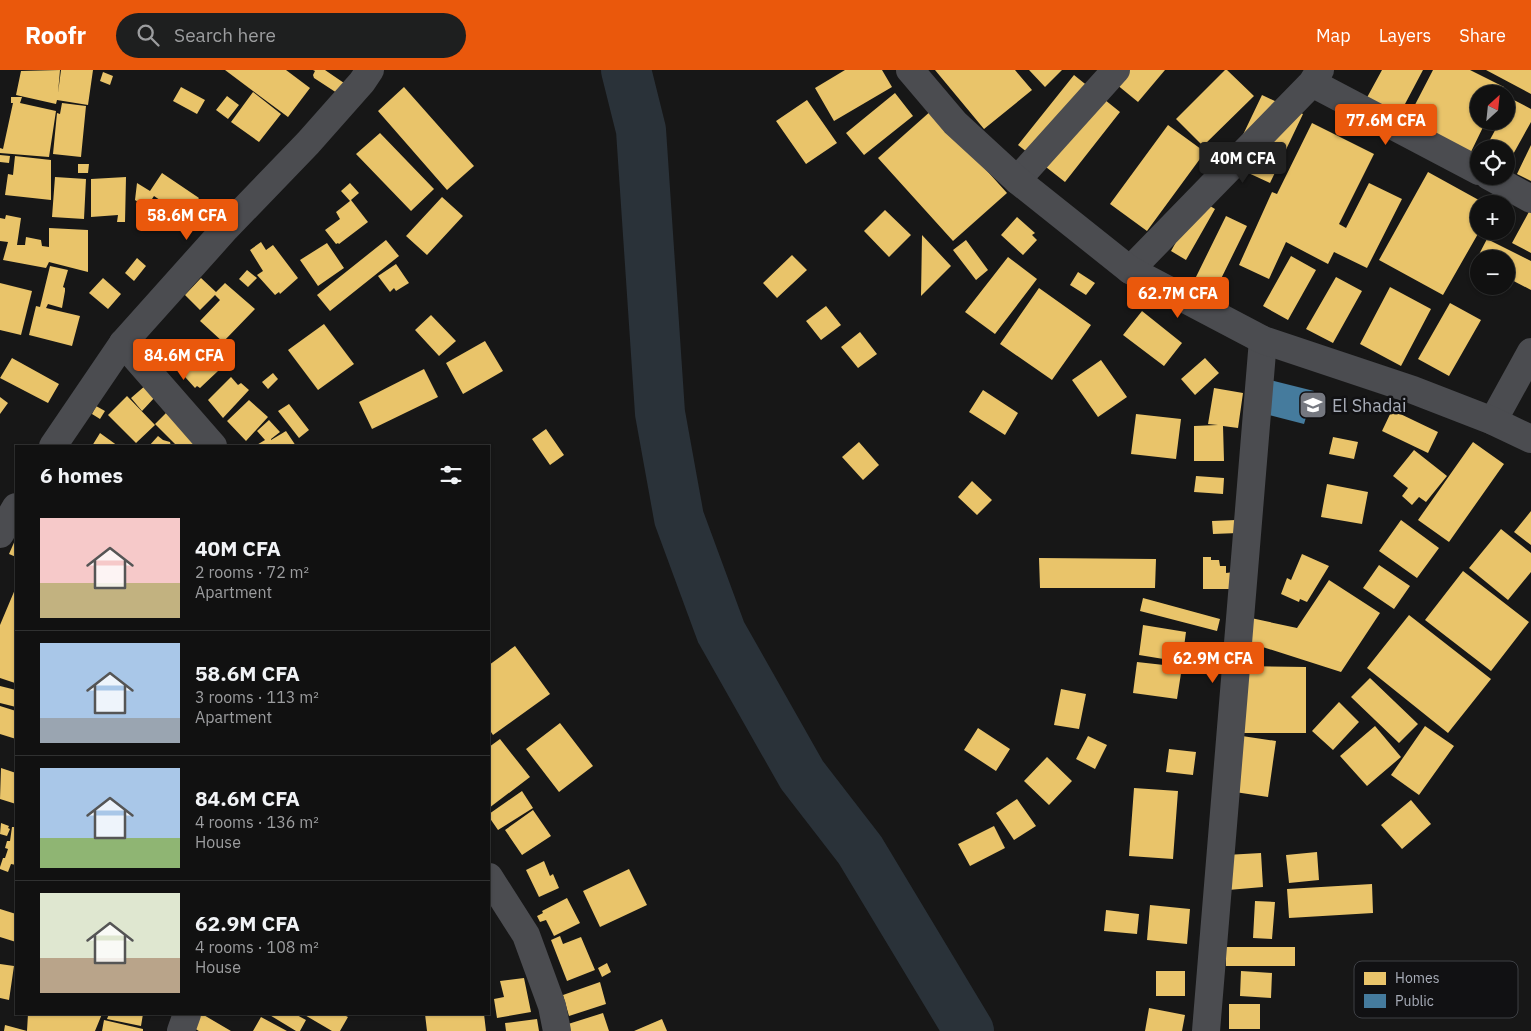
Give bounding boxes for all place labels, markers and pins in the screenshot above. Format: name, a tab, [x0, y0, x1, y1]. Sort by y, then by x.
pin: 77.6M CFA	[1329, 104, 1443, 146]
pin: 40M CFA	[1197, 142, 1289, 184]
pin: 58.6M CFA	[130, 198, 244, 241]
pin: 62.7M CFA	[1121, 276, 1235, 319]
pin: 84.6M CFA	[127, 338, 241, 381]
school or university icon: El Shadai	[1298, 390, 1328, 420]
place label: El Shadai	[1332, 394, 1406, 417]
pin: 62.9M CFA	[1156, 642, 1270, 684]

